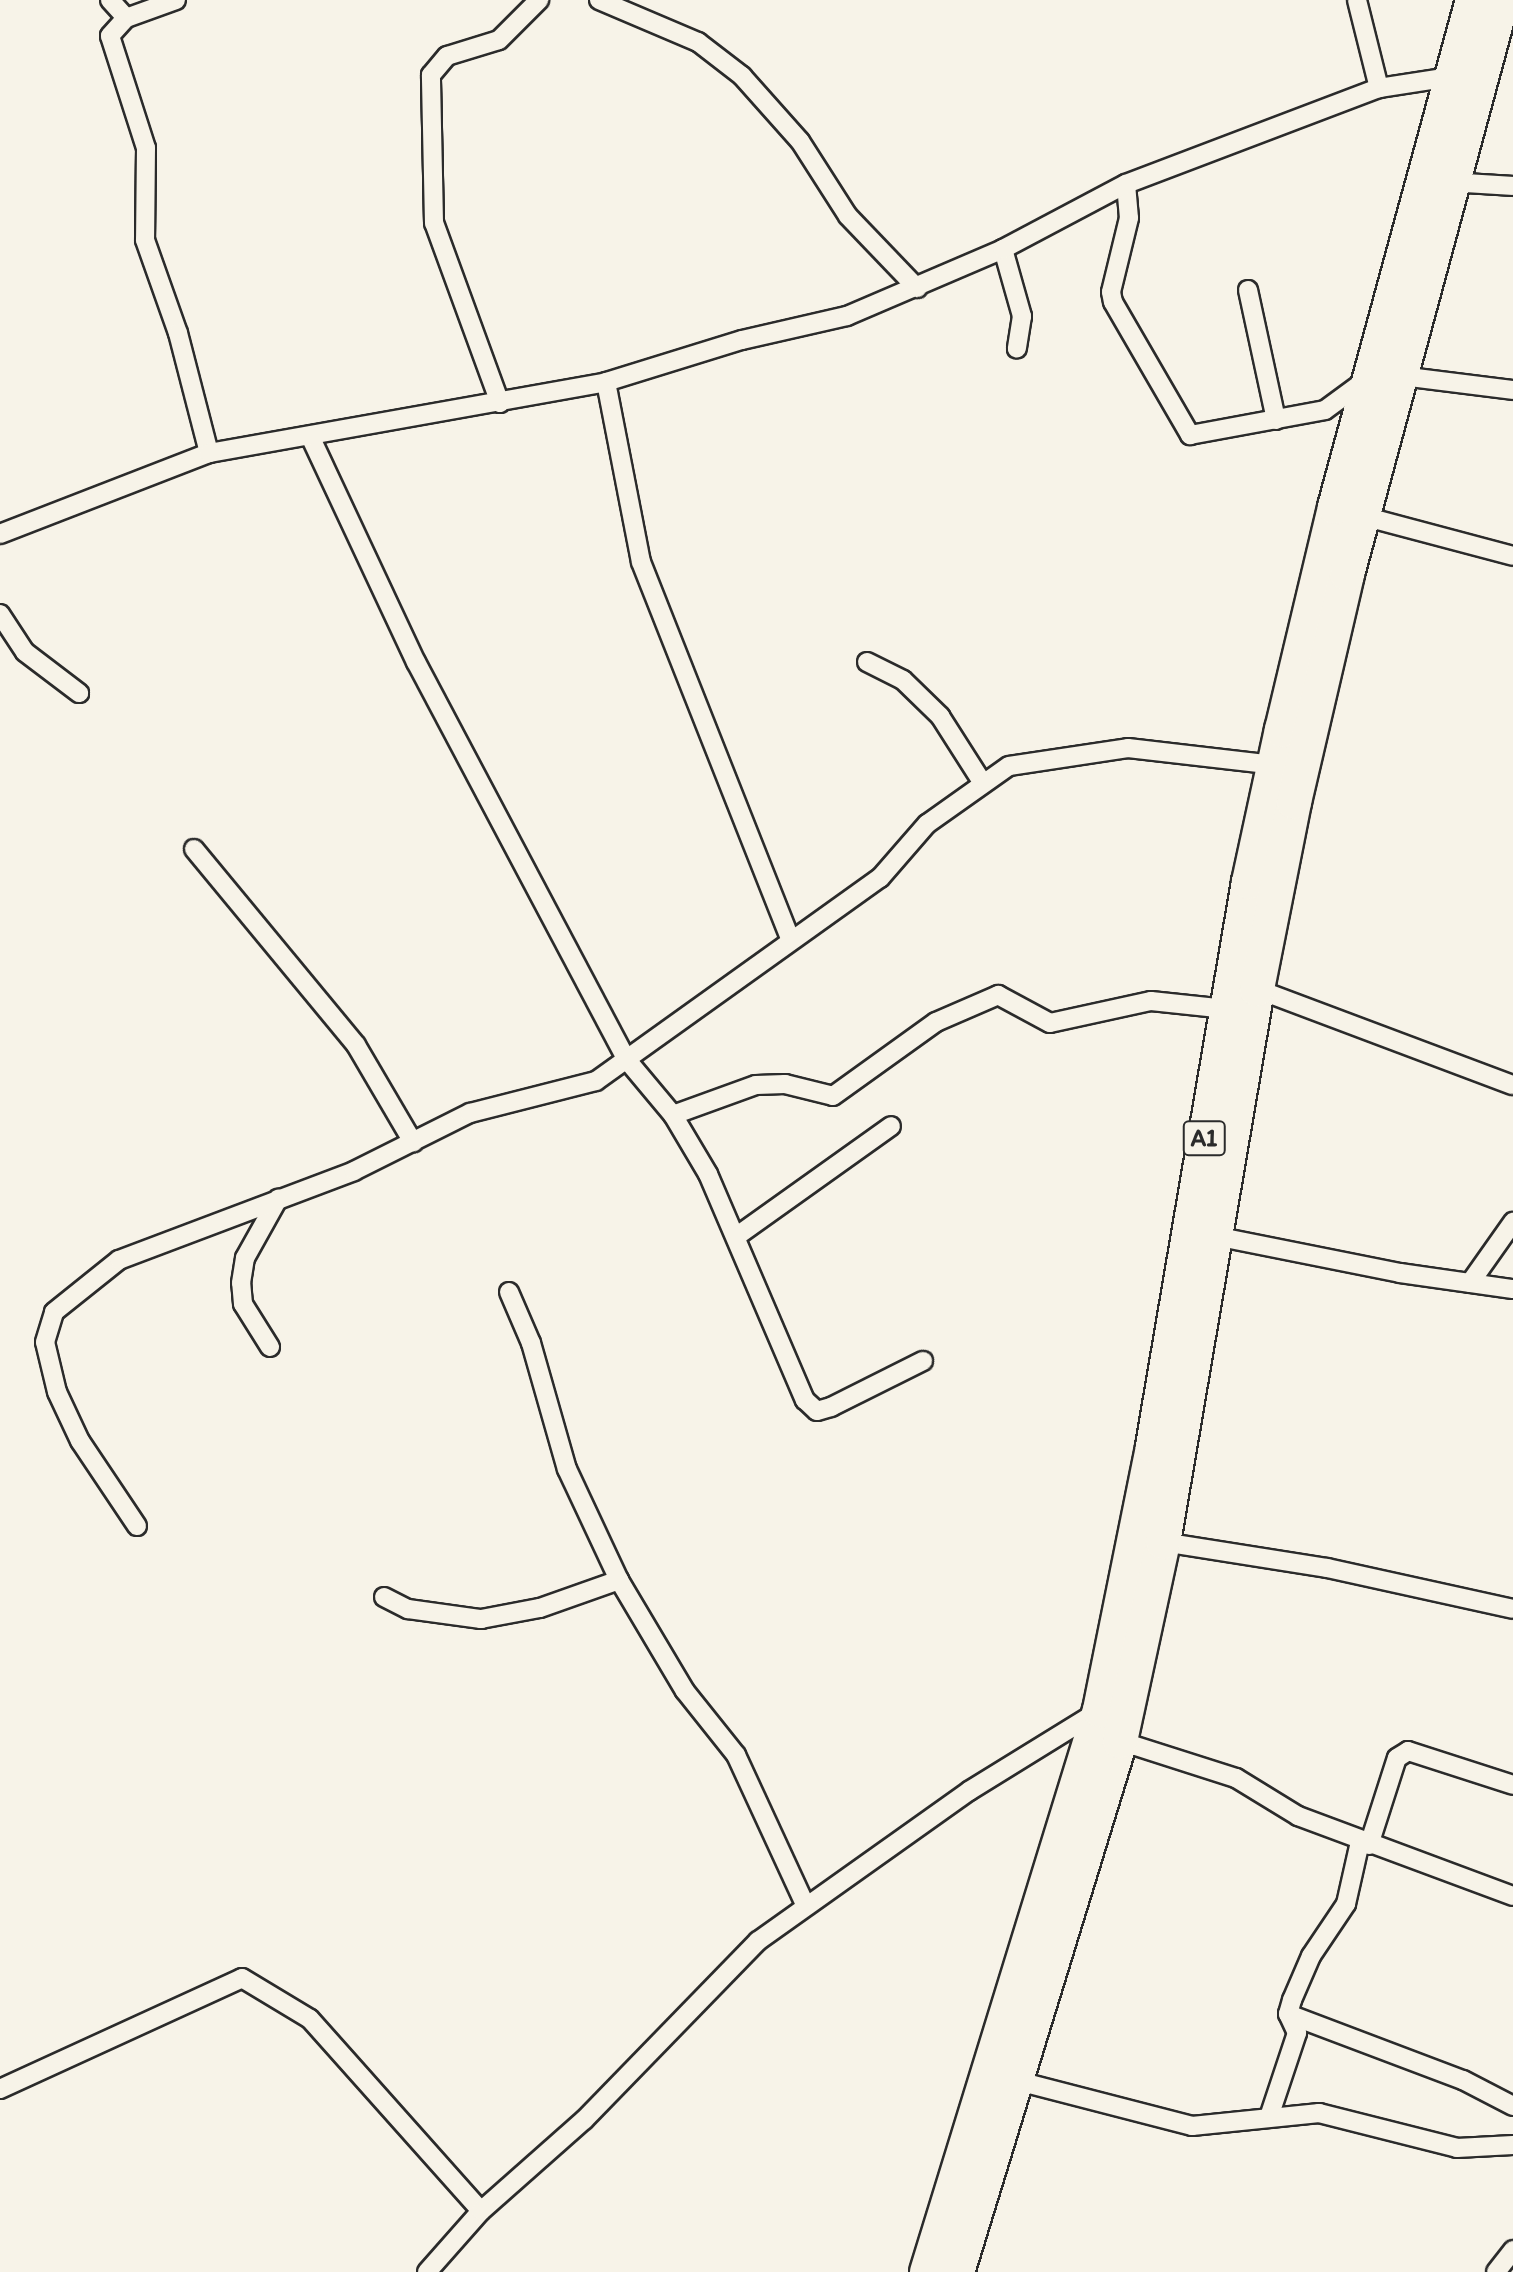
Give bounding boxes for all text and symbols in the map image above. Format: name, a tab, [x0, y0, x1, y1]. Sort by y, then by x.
road number: A1	[1182, 1118, 1226, 1158]

